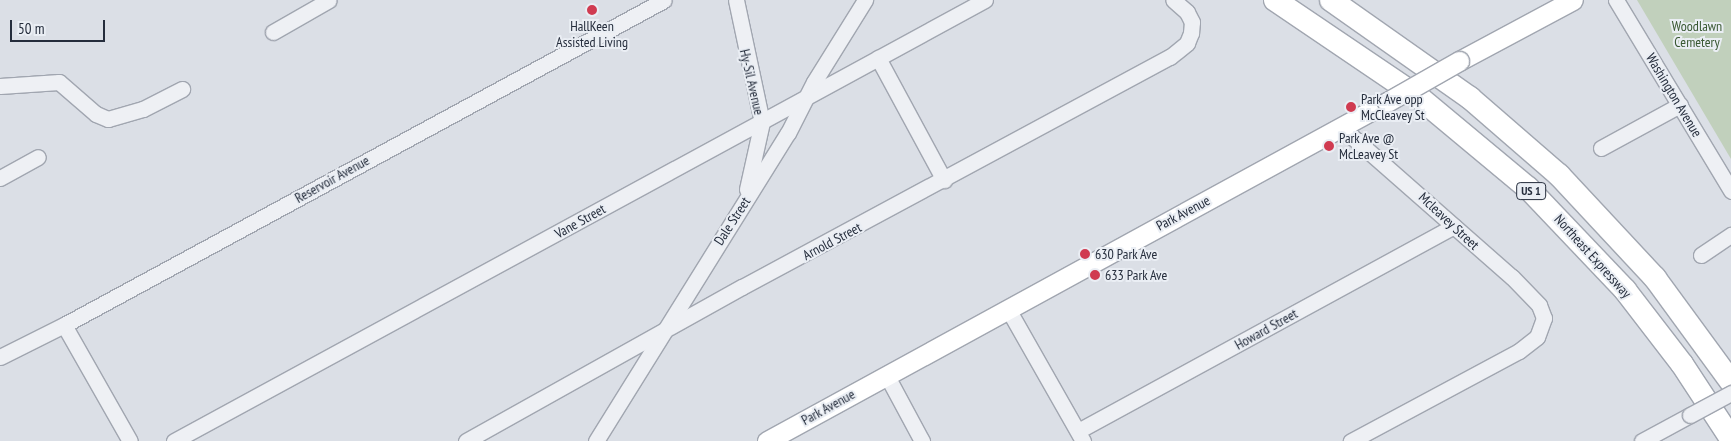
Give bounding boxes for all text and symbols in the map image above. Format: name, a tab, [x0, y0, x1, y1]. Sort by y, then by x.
marker: HallKeen Assisted Living	[586, 4, 598, 16]
scale bar	[12, 10, 108, 42]
place label: HallKeen Assisted Living	[556, 18, 628, 50]
park label: Woodlawn Cemetery	[1672, 18, 1722, 50]
text: 50 m	[18, 19, 44, 38]
street label: Hy-Sil Avenue	[736, 47, 768, 117]
street label: Washington Avenue	[1642, 50, 1706, 140]
place label: Park Ave opp McCleavey St	[1361, 91, 1425, 124]
marker: Park Ave opp McCleavey St	[1345, 101, 1357, 113]
place label: Park Ave @ McLeavey St	[1339, 130, 1399, 162]
marker: Park Ave @ McLeavey St	[1323, 140, 1335, 152]
street label: Reservoir Avenue	[292, 152, 372, 206]
road number: US 1	[1516, 182, 1546, 200]
street label: Mcleavey Street	[1415, 189, 1483, 253]
street label: Park Avenue	[1153, 192, 1213, 234]
street label: Dale Street	[710, 194, 754, 248]
street label: Vane Street	[552, 200, 608, 242]
street label: Northeast Expressway	[1551, 211, 1635, 301]
street label: Arnold Street	[800, 219, 864, 263]
place label: 630 Park Ave	[1095, 246, 1158, 262]
marker: 630 Park Ave	[1079, 248, 1091, 260]
place label: 633 Park Ave	[1105, 267, 1168, 283]
marker: 633 Park Ave	[1089, 269, 1101, 281]
street label: Howard Street	[1232, 305, 1300, 353]
street label: Park Avenue	[798, 385, 858, 429]

